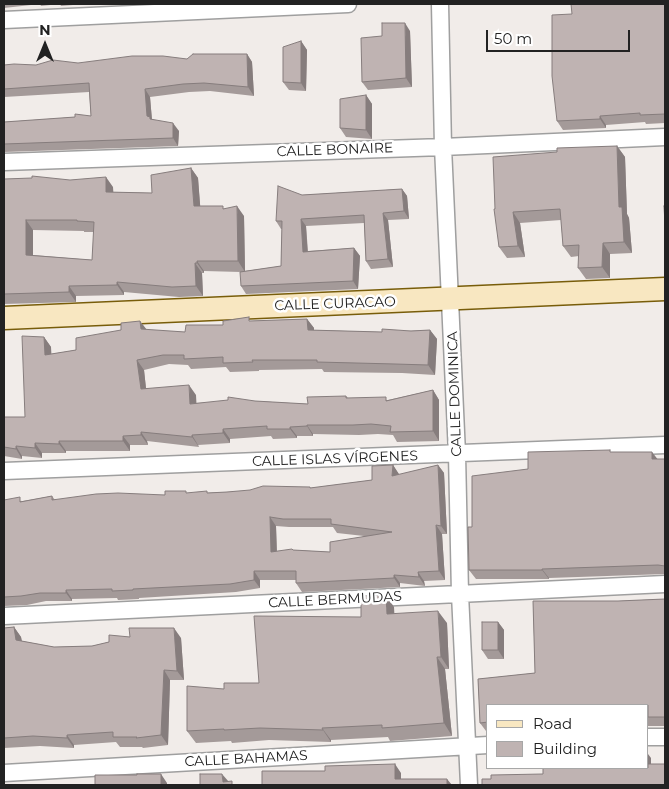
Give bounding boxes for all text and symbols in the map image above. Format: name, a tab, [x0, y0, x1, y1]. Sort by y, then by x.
north arrow	[20, 20, 70, 70]
scale bar	[489, 20, 633, 52]
text: N	[39, 21, 51, 39]
text: 50 m	[494, 29, 532, 48]
street label: CALLE BONAIRE	[276, 140, 394, 160]
street label: CALLE CURACAO	[274, 293, 396, 315]
street label: CALLE DOMINICA	[444, 331, 466, 457]
street label: CALLE ISLAS VÍRGENES	[252, 448, 418, 470]
street label: CALLE BERMUDAS	[268, 588, 402, 612]
legend	[487, 704, 649, 769]
text: Road	[533, 714, 572, 733]
text: Building	[533, 739, 597, 758]
street label: CALLE BAHAMAS	[184, 747, 308, 771]

